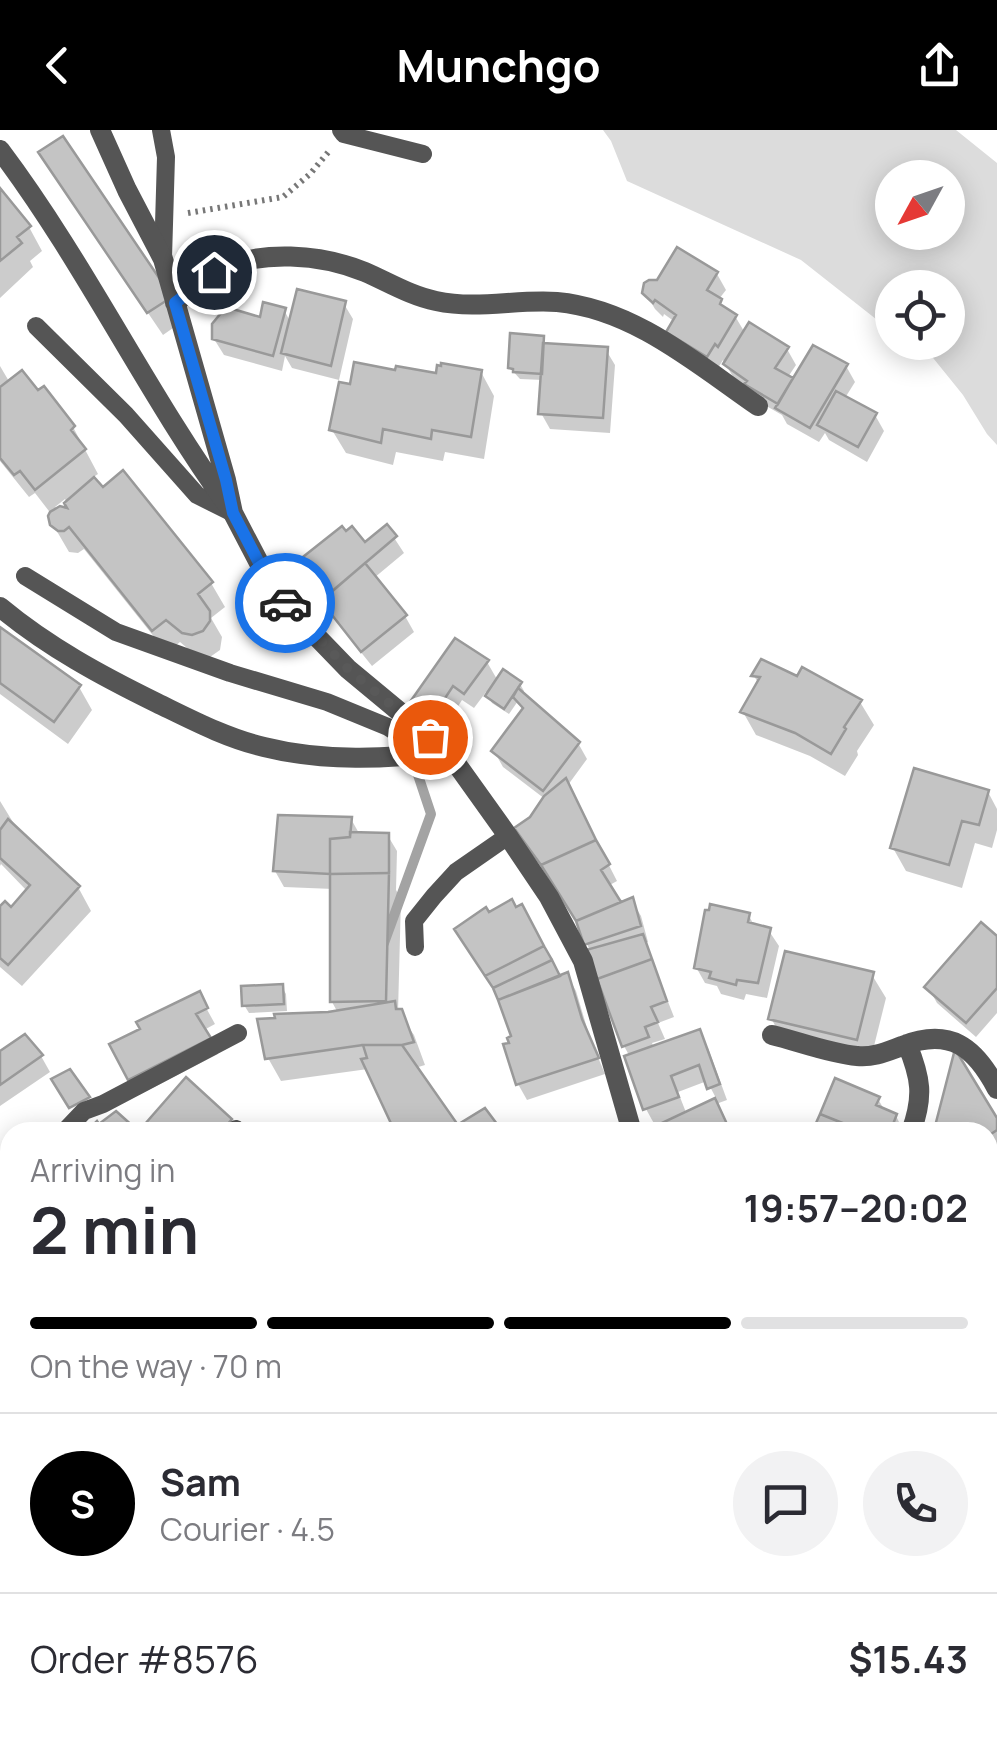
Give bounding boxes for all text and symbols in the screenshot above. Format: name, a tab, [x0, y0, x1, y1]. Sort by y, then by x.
text: Munchgo	[397, 34, 600, 96]
icon: back	[30, 38, 85, 93]
icon: share	[912, 38, 967, 93]
north arrow	[875, 160, 965, 250]
map controls	[875, 160, 965, 360]
pin	[172, 230, 257, 315]
icon: home	[187, 245, 242, 300]
button: locate	[875, 270, 965, 360]
courier	[235, 553, 335, 653]
icon: car	[258, 576, 313, 631]
pin	[388, 695, 473, 780]
icon: bag	[403, 710, 458, 765]
text: Arriving in	[30, 1148, 175, 1192]
text: 19:57–20:02	[744, 1181, 968, 1233]
text: 2 min	[30, 1185, 199, 1274]
text: On the way · 70 m	[30, 1344, 282, 1388]
button: chat	[733, 1451, 838, 1556]
button: phone	[863, 1451, 968, 1556]
text: Sam	[160, 1455, 241, 1507]
text: S	[70, 1477, 95, 1529]
text: Courier · 4.5	[160, 1507, 335, 1551]
text: Order #8576	[30, 1632, 258, 1684]
text: $15.43	[848, 1632, 968, 1684]

